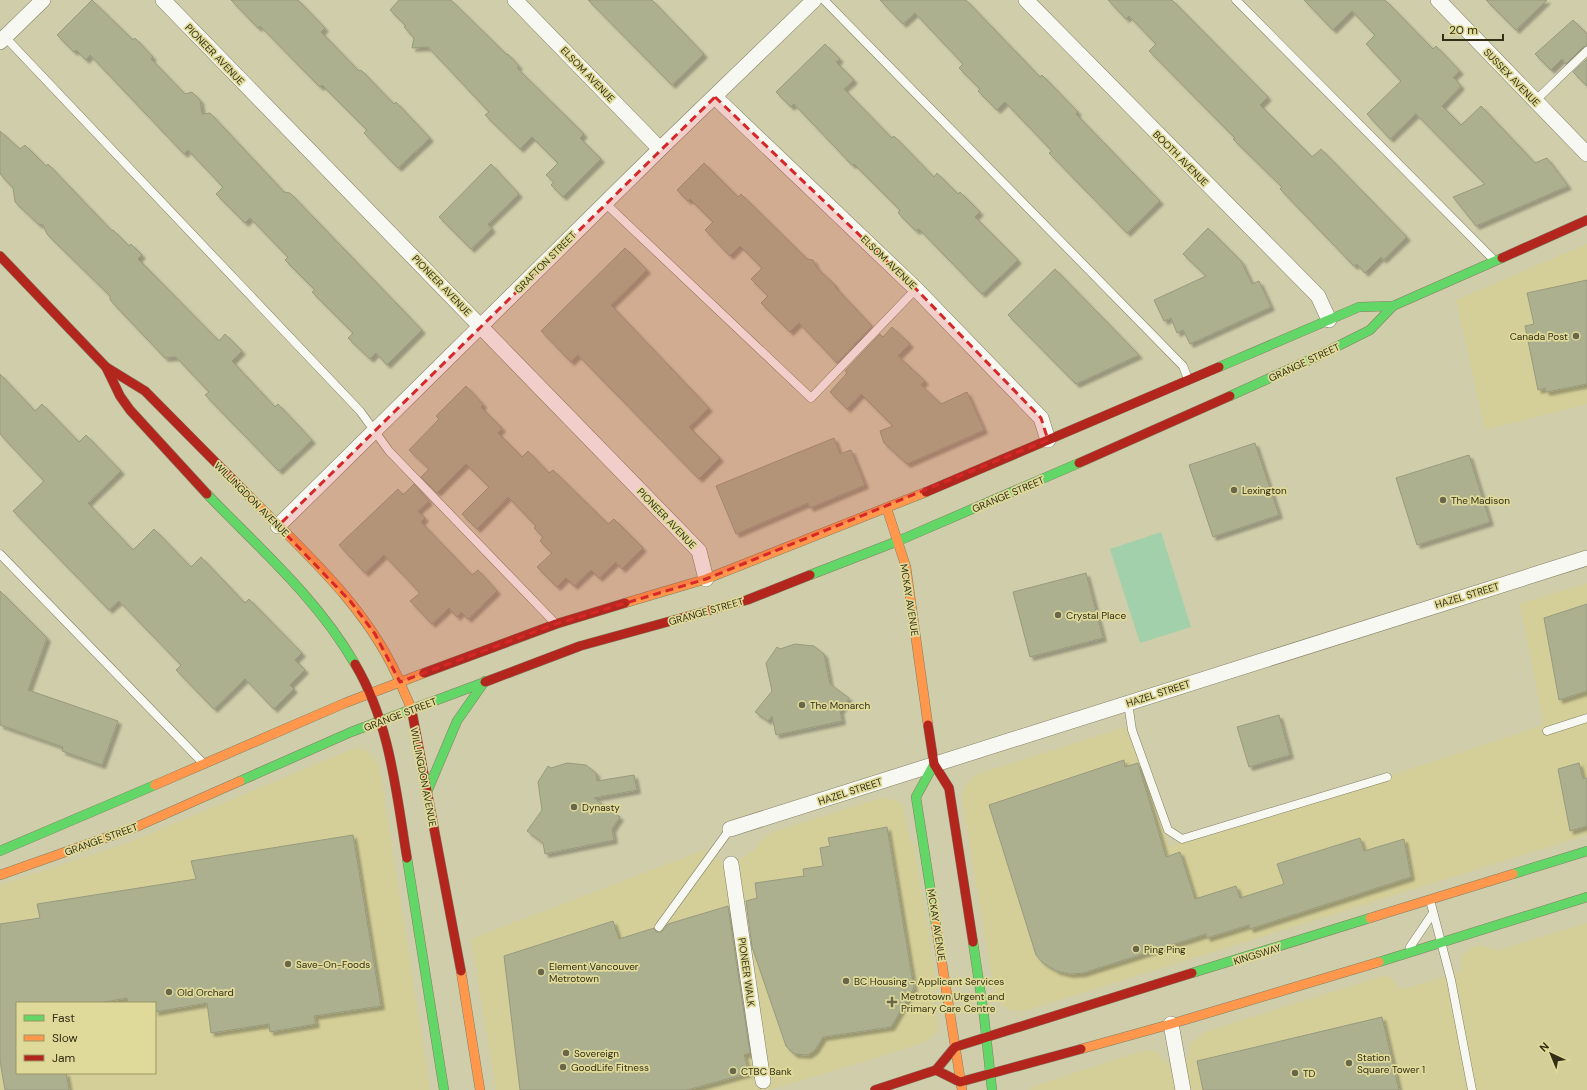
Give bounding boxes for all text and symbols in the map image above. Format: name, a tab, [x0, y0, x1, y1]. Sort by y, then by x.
scale bar	[1443, 16, 1503, 42]
street label: PIONEER AVENUE	[182, 21, 247, 88]
text: 20 m	[1449, 22, 1478, 38]
street label: ELSOM AVENUE	[558, 44, 618, 105]
street label: SUSSEX AVENUE	[1481, 46, 1543, 109]
street label: BOOTH AVENUE	[1150, 128, 1211, 189]
street label: GRAFTON STREET	[512, 228, 579, 296]
street label: ELSOM AVENUE	[858, 233, 919, 292]
street label: PIONEER AVENUE	[409, 252, 474, 319]
place label: Canada Post	[1510, 330, 1568, 343]
marker: Canada Post	[1571, 331, 1581, 341]
street label: GRANGE STREET	[1267, 340, 1342, 385]
street label: WILLINGDON AVENUE	[211, 459, 292, 540]
street label: GRANGE STREET	[970, 473, 1047, 515]
place label: Lexington	[1242, 484, 1287, 497]
street label: PIONEER AVENUE	[634, 485, 699, 552]
marker: Lexington	[1229, 485, 1239, 495]
place label: The Madison	[1451, 494, 1510, 507]
marker: The Madison	[1438, 495, 1448, 505]
street label: MCKAY AVENUE	[897, 563, 922, 637]
street label: HAZEL STREET	[1433, 579, 1501, 611]
street label: GRANGE STREET	[667, 595, 745, 628]
place label: Crystal Place	[1066, 609, 1126, 622]
marker: Crystal Place	[1053, 610, 1063, 620]
street label: HAZEL STREET	[1125, 677, 1192, 710]
street label: GRANGE STREET	[362, 694, 439, 734]
place label: The Monarch	[810, 699, 870, 712]
marker: The Monarch	[797, 700, 807, 710]
street label: WILLINGDON AVENUE	[408, 726, 440, 828]
street label: HAZEL STREET	[817, 775, 884, 808]
place label: Dynasty	[582, 801, 620, 814]
marker: Dynasty	[569, 802, 579, 812]
street label: GRANGE STREET	[63, 820, 140, 859]
street label: MCKAY AVENUE	[924, 888, 949, 962]
street label: PIONEER WALK	[735, 937, 758, 1008]
street label: KINGSWAY	[1232, 941, 1283, 968]
place label: Ping Ping	[1144, 943, 1186, 956]
marker: Ping Ping	[1131, 944, 1141, 954]
place label: Save-On-Foods	[296, 958, 370, 971]
marker: Save-On-Foods	[283, 959, 293, 969]
place label: Element Vancouver Metrotown	[549, 960, 639, 985]
marker: Element Vancouver Metrotown	[536, 967, 546, 977]
place label: BC Housing - Applicant Services	[854, 975, 1004, 988]
marker: BC Housing - Applicant Services	[841, 976, 851, 986]
place label: Old Orchard	[177, 986, 234, 999]
marker: Old Orchard	[164, 987, 174, 997]
place label: Metrotown Urgent and Primary Care Centre	[901, 990, 1005, 1015]
marker: Metrotown Urgent and Primary Care Centre	[886, 996, 898, 1008]
legend	[16, 1002, 156, 1074]
text: Fast	[52, 1010, 75, 1026]
text: Slow	[52, 1030, 78, 1046]
north arrow	[1531, 1034, 1571, 1074]
text: N	[1536, 1039, 1552, 1055]
place label: Sovereign	[574, 1047, 619, 1060]
marker: Sovereign	[561, 1048, 571, 1058]
text: Jam	[52, 1050, 75, 1066]
place label: Station Square Tower 1	[1357, 1051, 1425, 1076]
marker: Station Square Tower 1	[1344, 1058, 1354, 1068]
place label: GoodLife Fitness	[571, 1061, 649, 1074]
marker: GoodLife Fitness	[558, 1062, 568, 1072]
place label: CTBC Bank	[741, 1065, 792, 1078]
marker: CTBC Bank	[728, 1066, 738, 1076]
place label: TD	[1303, 1067, 1316, 1080]
marker: TD	[1290, 1068, 1300, 1078]

